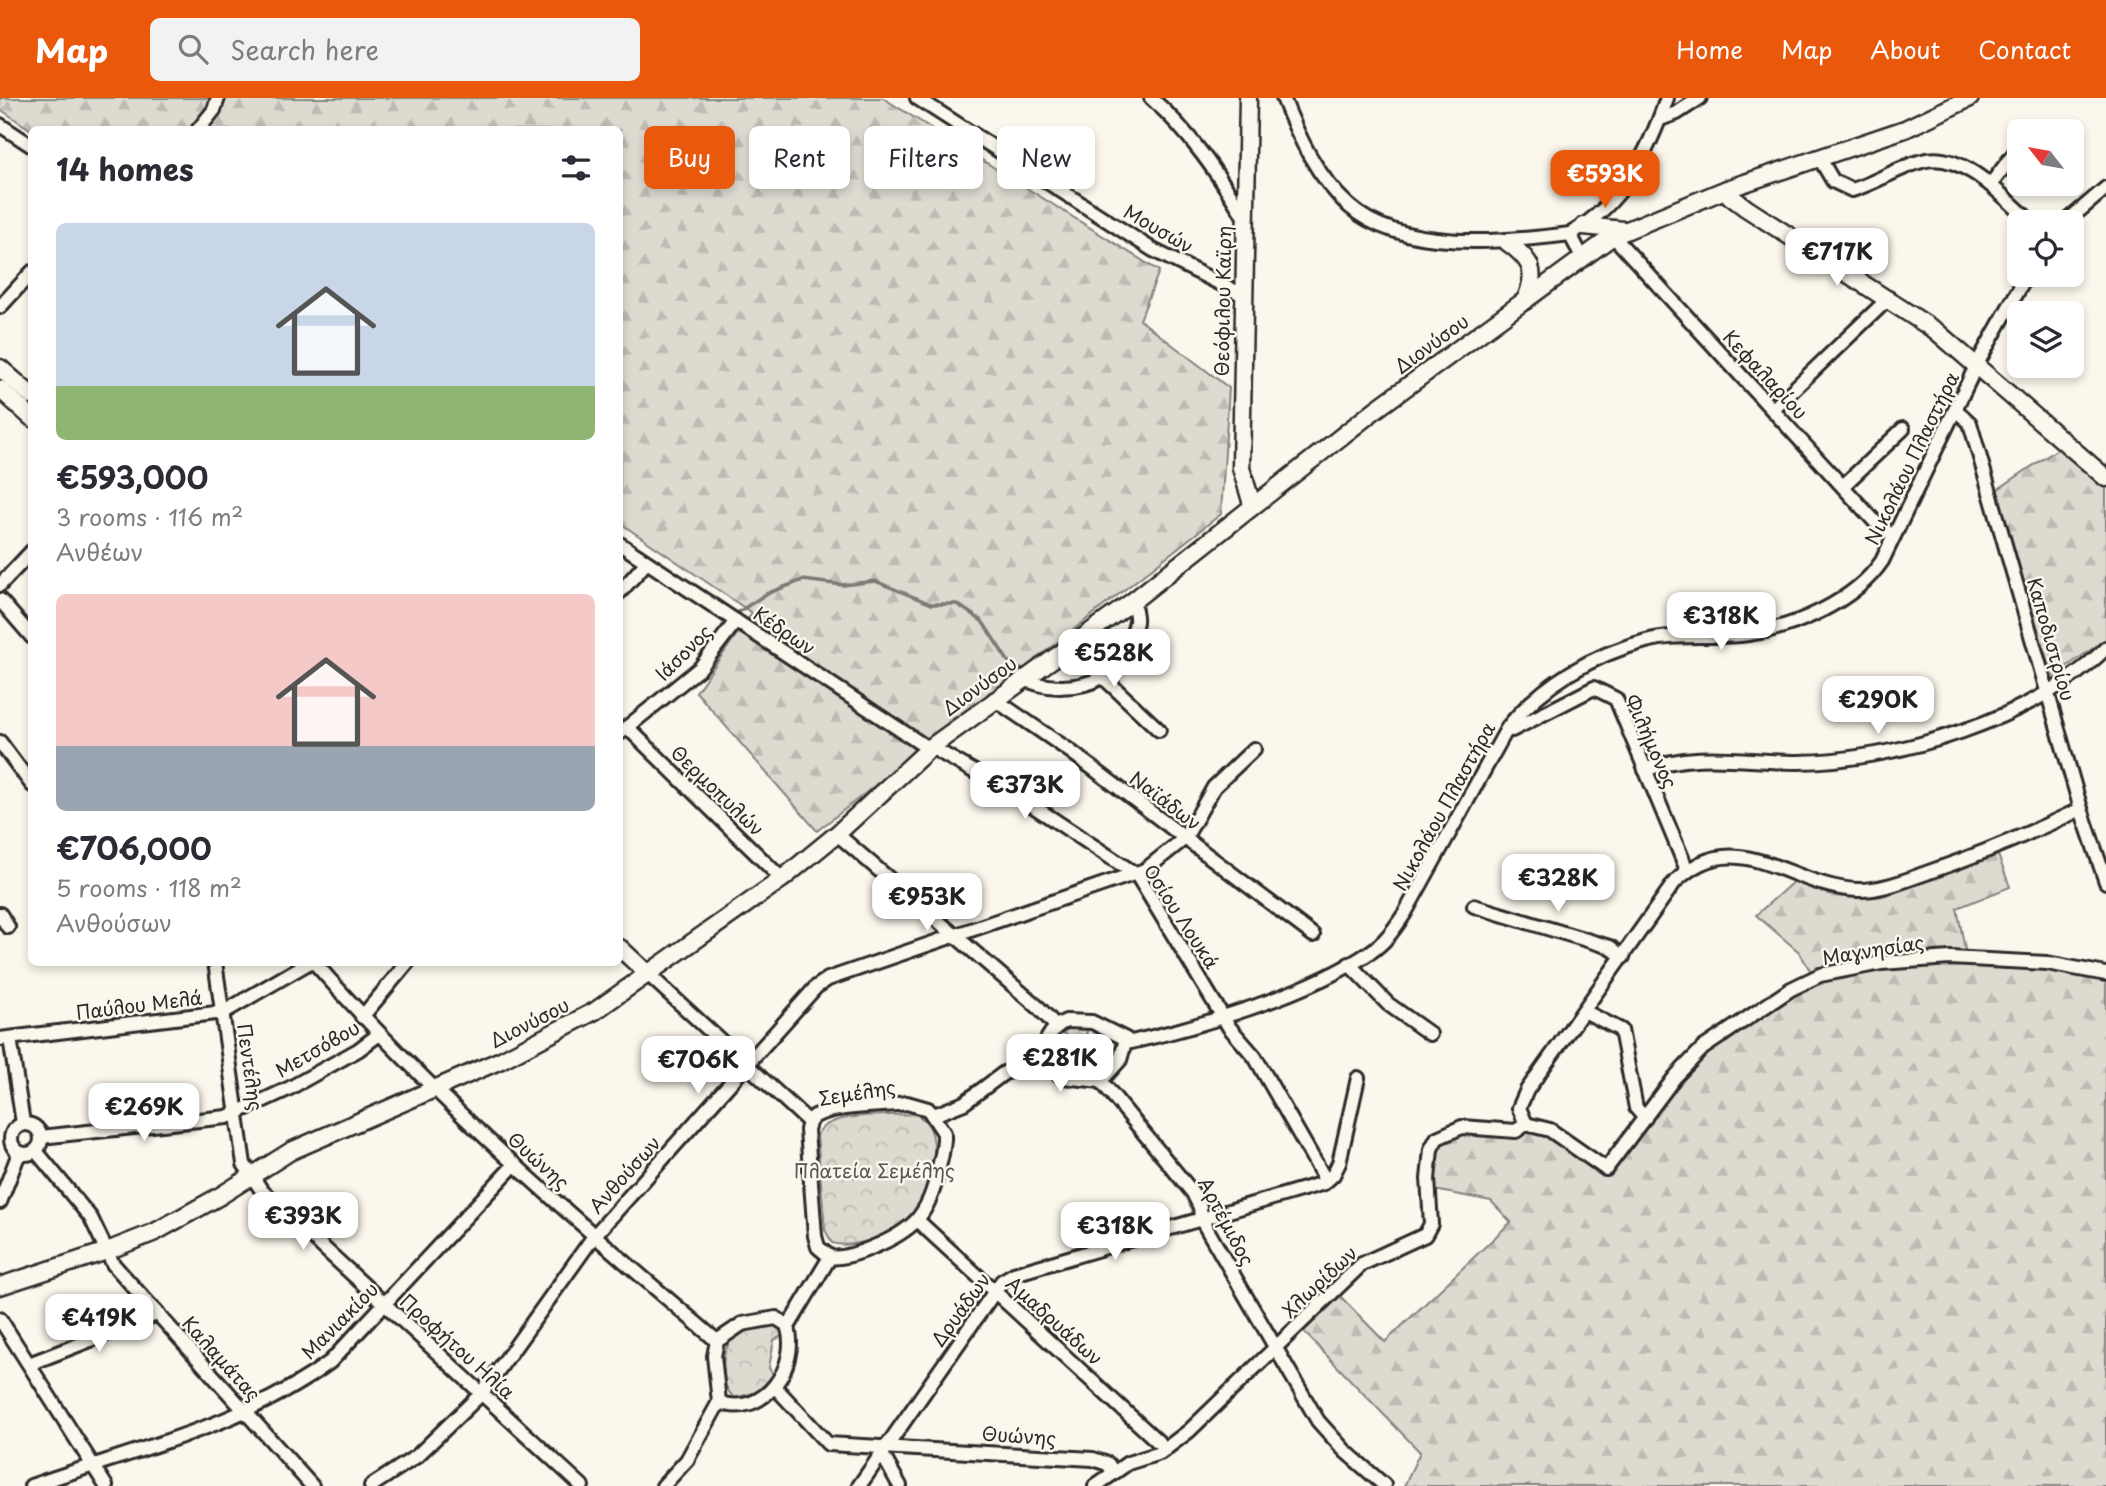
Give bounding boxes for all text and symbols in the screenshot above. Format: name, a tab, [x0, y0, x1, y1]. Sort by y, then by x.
search box	[150, 18, 640, 81]
text: Map	[35, 24, 108, 74]
icon: search	[174, 30, 212, 68]
text: Search here	[230, 30, 379, 69]
text: Home	[1676, 31, 1743, 67]
text: Map	[1781, 31, 1832, 67]
text: About	[1870, 31, 1940, 67]
text: Contact	[1978, 31, 2071, 67]
north arrow	[2007, 119, 2084, 196]
map controls	[2007, 119, 2084, 378]
chip: Buy	[644, 126, 735, 189]
chip: Rent	[749, 126, 850, 189]
chip: Filters	[864, 126, 983, 189]
chip: New	[997, 126, 1095, 189]
text: 14 homes	[56, 146, 194, 191]
icon: filters	[557, 149, 595, 187]
pin: €593K	[1556, 150, 1654, 210]
text: €593K	[1567, 155, 1643, 190]
street label: Μουσών	[1119, 197, 1199, 259]
button: locate	[2007, 210, 2084, 287]
street label: Θεόφιλου Καϊρη	[1207, 226, 1237, 376]
pin: €717K	[1788, 228, 1886, 288]
text: €717K	[1801, 233, 1873, 268]
icon: home	[263, 268, 389, 394]
button: layers	[2007, 301, 2084, 378]
street label: Διονύσου	[1388, 306, 1474, 380]
street label: Κεφαλαρίου	[1717, 323, 1815, 425]
street label: Νικολάου Πλαστήρα	[1857, 367, 1965, 549]
text: €593,000	[56, 454, 208, 499]
text: 3 rooms · 116 m²	[56, 499, 243, 534]
text: Ανθέων	[56, 534, 143, 569]
street label: Καποδιστρίου	[2021, 574, 2083, 704]
pin: €318K	[1672, 592, 1770, 652]
text: €318K	[1683, 597, 1759, 632]
street label: Κέδρων	[748, 599, 822, 661]
street label: Ιάσονος	[649, 618, 717, 686]
pin: €528K	[1065, 630, 1163, 689]
text: €528K	[1074, 634, 1154, 669]
icon: home	[263, 639, 389, 765]
street label: Διονύσου	[936, 648, 1022, 722]
pin: €290K	[1829, 676, 1927, 736]
text: €290K	[1838, 681, 1918, 716]
street label: Φιλήμονος	[1619, 690, 1685, 792]
street label: Νικολάου Πλαστήρα	[1385, 716, 1501, 896]
street label: Θερμοπυλών	[665, 738, 771, 842]
pin: €373K	[976, 762, 1074, 821]
street label: Ναϊάδων	[1124, 764, 1208, 836]
text: €373K	[986, 766, 1064, 801]
text: €706,000	[56, 825, 212, 870]
pin: €328K	[1509, 854, 1607, 914]
street label: Οσίου Λουκά	[1138, 858, 1226, 974]
text: €328K	[1518, 859, 1598, 894]
text: 5 rooms · 118 m²	[56, 870, 242, 905]
pin: €953K	[878, 874, 976, 933]
text: €953K	[888, 878, 966, 913]
text: Ανθούσων	[56, 905, 172, 940]
street label: Μαγνησίας	[1820, 927, 1926, 971]
street label: Παύλου Μελά	[74, 982, 204, 1026]
street label: Διονύσου	[484, 990, 574, 1054]
street label: Μετσόβου	[270, 1013, 364, 1083]
street label: Πεντέλης	[231, 1022, 271, 1112]
pin: €281K	[1011, 1034, 1109, 1094]
pin: €706K	[649, 1037, 747, 1096]
text: €281K	[1022, 1039, 1098, 1074]
text: €706K	[657, 1041, 739, 1076]
street label: Σεμέλης	[816, 1072, 898, 1112]
pin: €269K	[95, 1084, 193, 1143]
text: €269K	[104, 1088, 184, 1123]
street label: Θυώνης	[502, 1125, 576, 1195]
street label: Ανθούσων	[582, 1129, 666, 1219]
park label: Πλατεία Σεμέλης	[793, 1156, 955, 1184]
street label: Αρτέμιδος	[1192, 1172, 1262, 1270]
pin: €393K	[254, 1192, 352, 1252]
text: €393K	[264, 1197, 342, 1232]
pin: €318K	[1066, 1202, 1164, 1262]
text: €318K	[1077, 1207, 1153, 1242]
street label: Χλωρίδων	[1275, 1239, 1363, 1323]
street label: Δρυάδων	[924, 1266, 996, 1352]
street label: Αμαδρυάδων	[1000, 1269, 1110, 1371]
street label: Μανιακίου	[294, 1275, 384, 1365]
street label: Προφήτου Ηλία	[394, 1287, 522, 1405]
pin: €419K	[50, 1294, 148, 1354]
text: €419K	[61, 1299, 137, 1334]
street label: Καλαμάτας	[176, 1309, 268, 1407]
street label: Θυώνης	[981, 1418, 1057, 1452]

